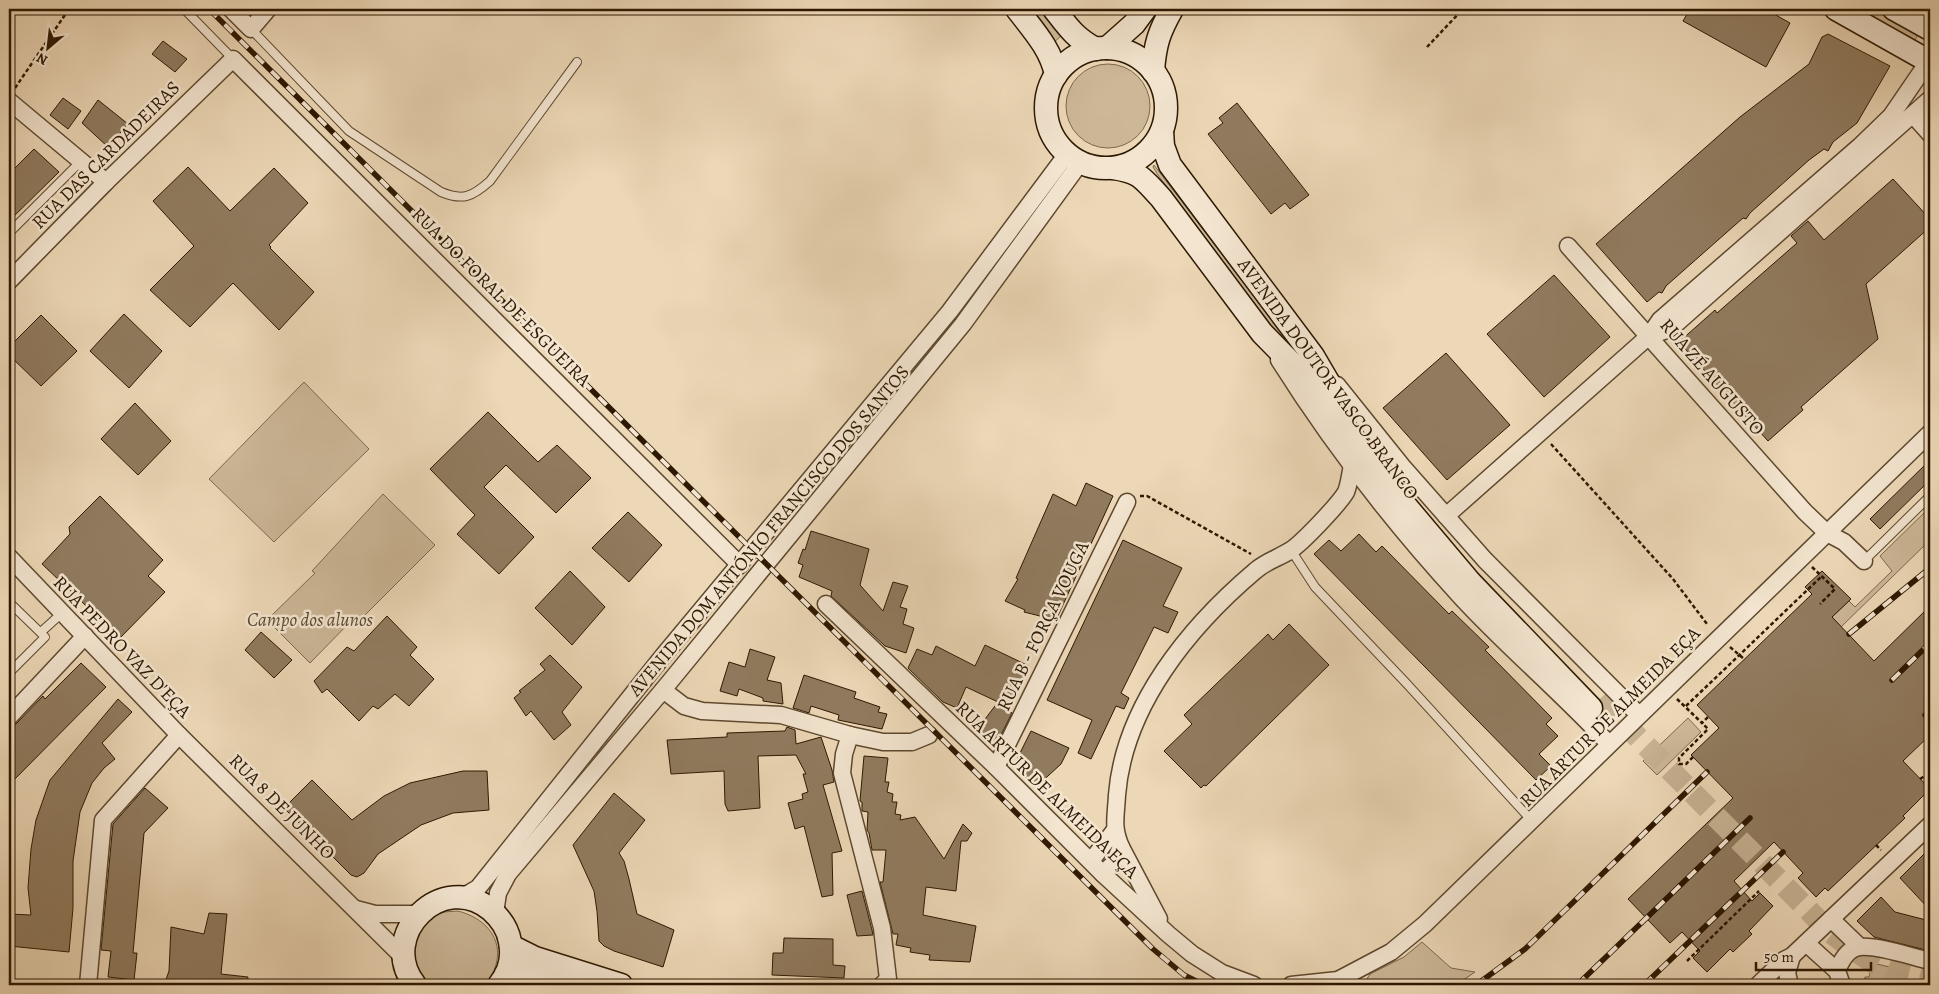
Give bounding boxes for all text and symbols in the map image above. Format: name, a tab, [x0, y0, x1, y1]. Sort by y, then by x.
north arrow	[22, 22, 72, 72]
text: N	[33, 48, 51, 70]
street label: RUA DAS CARDADEIRAS	[26, 75, 186, 235]
street label: RUA DO FORAL DE ESGUEIRA	[406, 202, 597, 393]
street label: AVENIDA DOUTOR VASCO BRANCO	[1231, 252, 1425, 505]
street label: RUA ZÉ AUGUSTO	[1654, 313, 1770, 441]
street label: AVENIDA DOM ANTÓNIO FRANCISCO DOS SANTOS	[622, 360, 915, 703]
street label: RUA B - FORÇA VOUGA	[991, 536, 1096, 715]
street label: RUA PEDRO VAZ D'EÇA	[47, 570, 197, 725]
park label: Campo dos alunos	[247, 607, 374, 633]
street label: RUA ARTUR DE ALMEIDA EÇA	[1514, 620, 1707, 813]
street label: RUA ARTUR DE ALMEIDA EÇA	[950, 695, 1145, 885]
street label: RUA 8 DE JUNHO	[223, 748, 341, 866]
scale bar	[1756, 939, 1872, 971]
text: 50 m	[1764, 947, 1794, 967]

